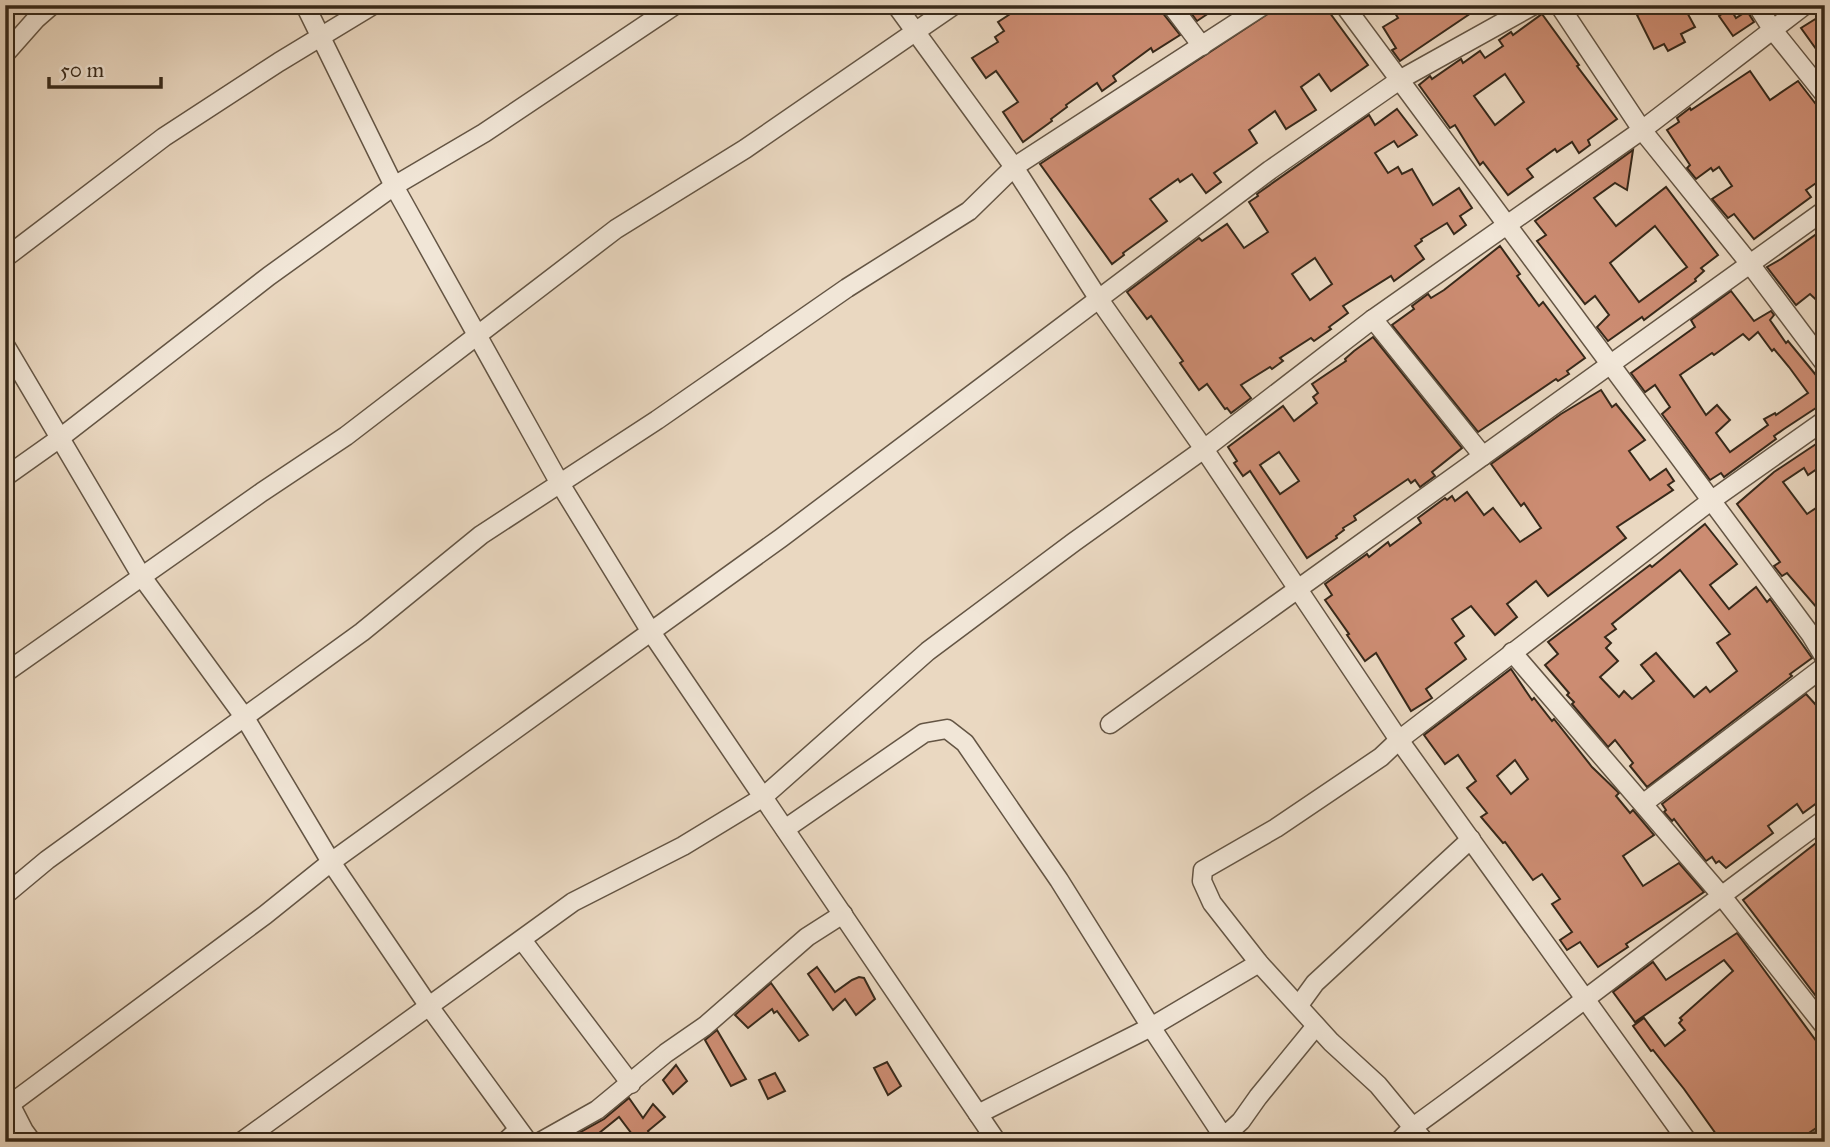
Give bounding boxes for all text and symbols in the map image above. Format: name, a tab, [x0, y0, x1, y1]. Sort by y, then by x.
scale bar	[49, 46, 161, 90]
text: 50 m	[60, 57, 105, 83]

